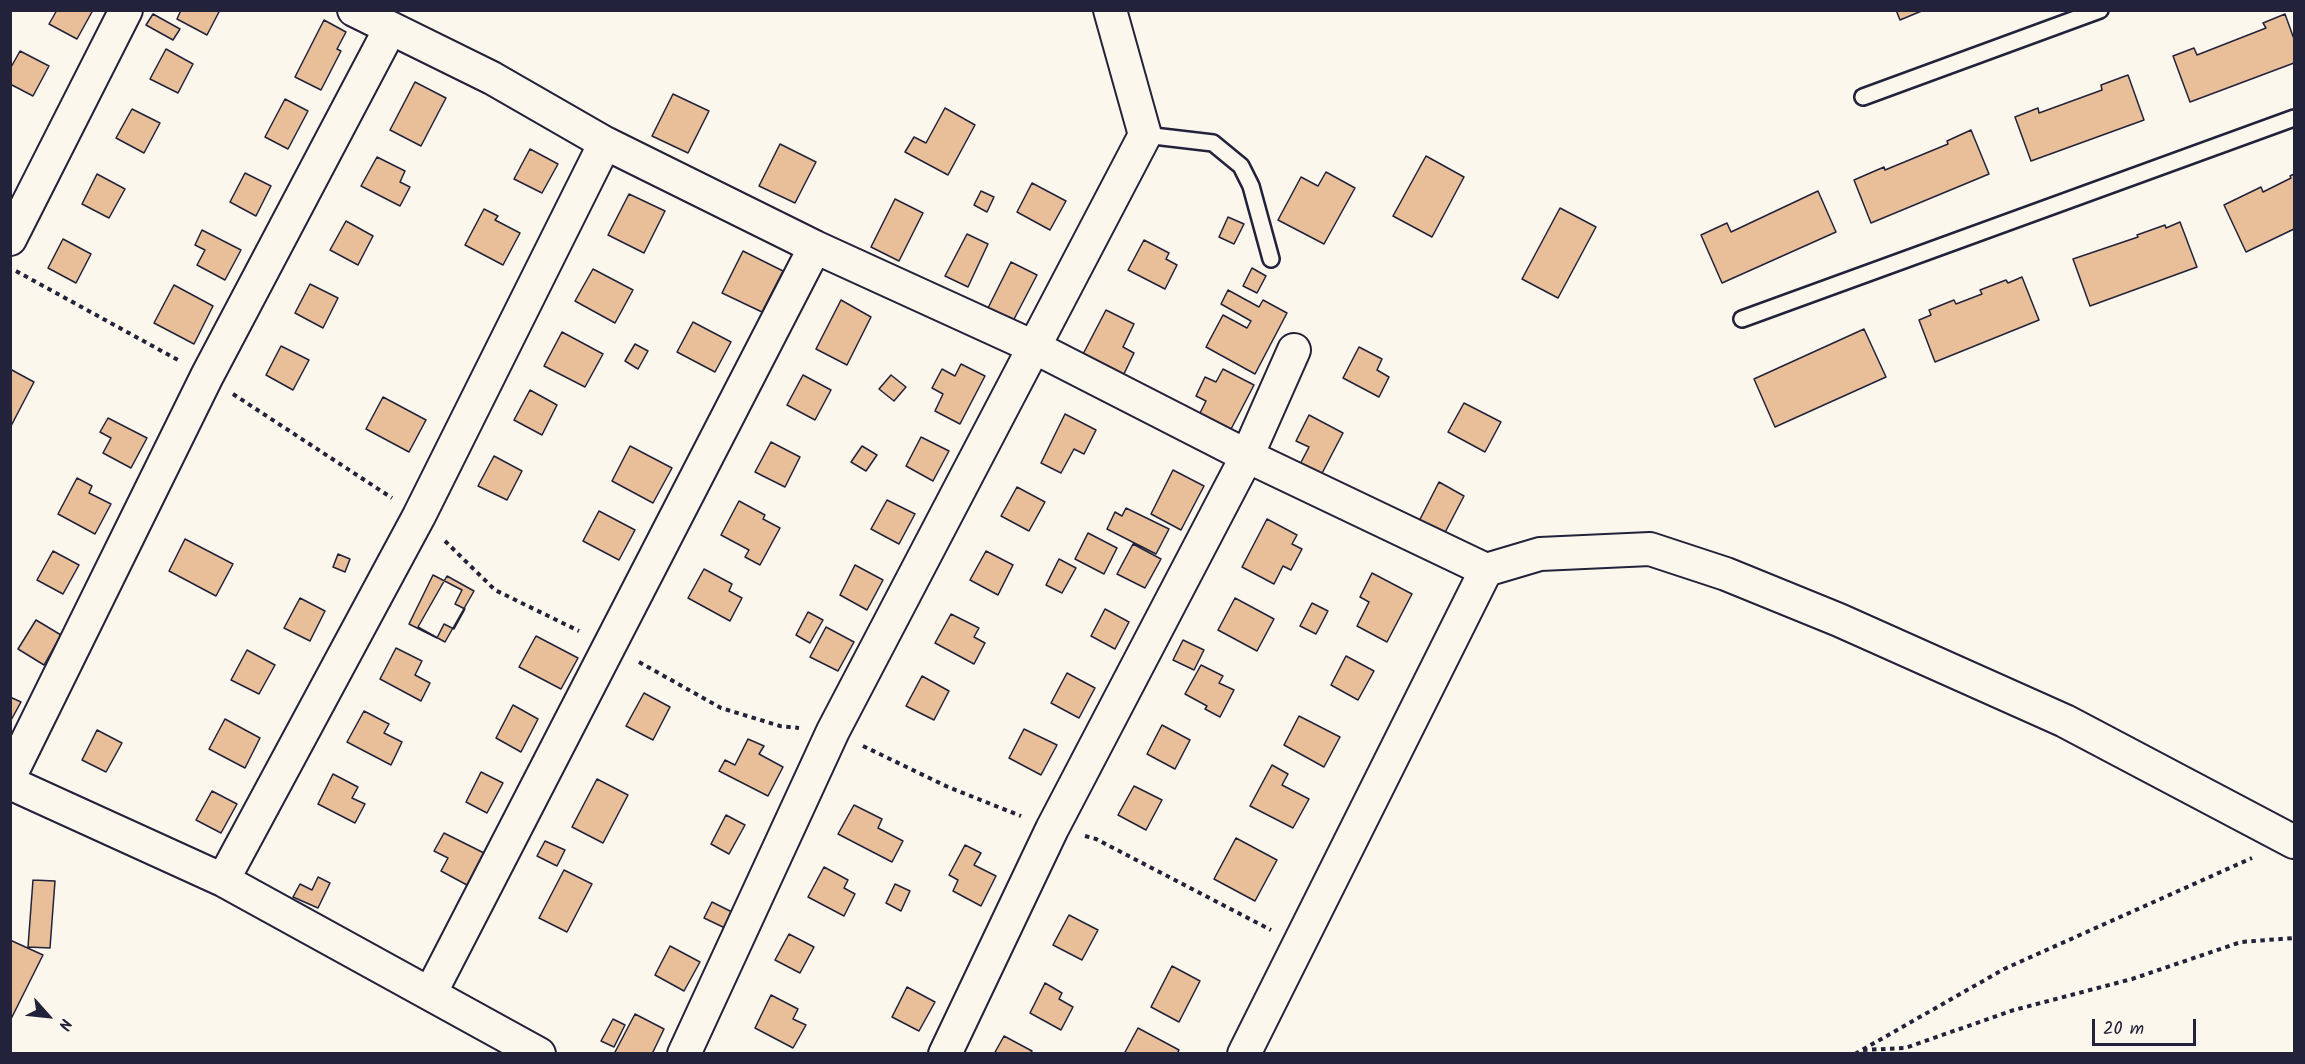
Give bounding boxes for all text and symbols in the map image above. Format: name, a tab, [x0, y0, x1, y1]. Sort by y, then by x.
north arrow	[18, 986, 78, 1046]
scale bar	[2095, 1007, 2198, 1045]
text: N	[51, 1014, 78, 1035]
text: 20 m	[2103, 1015, 2144, 1044]

